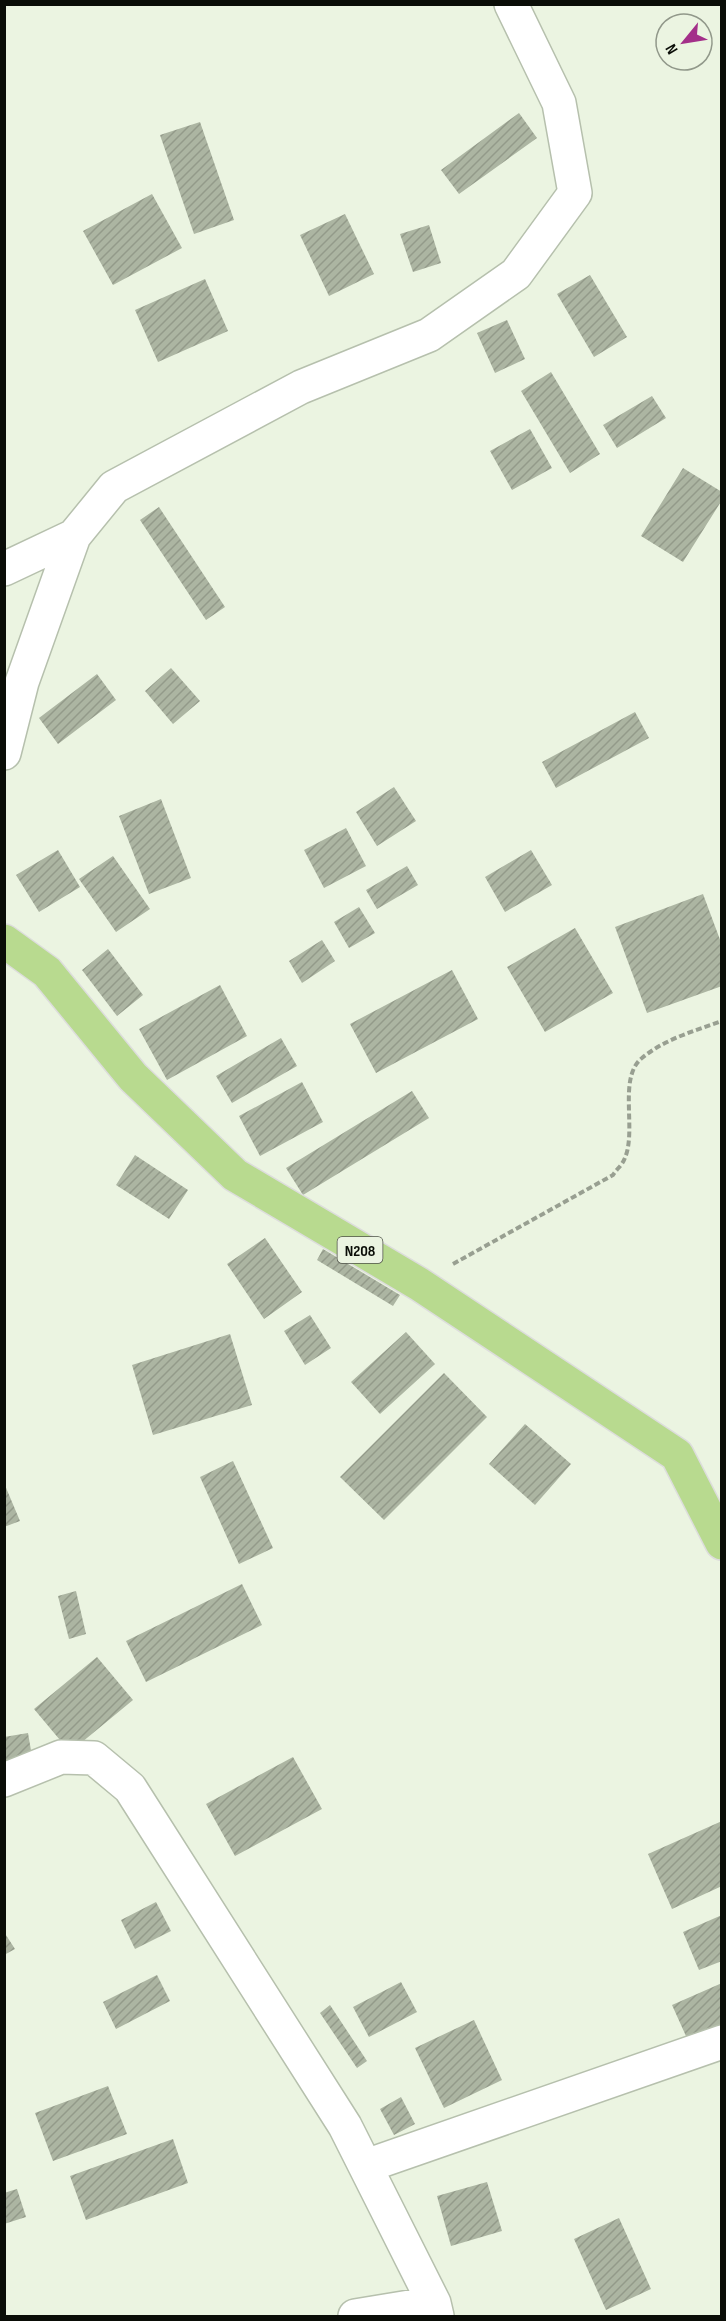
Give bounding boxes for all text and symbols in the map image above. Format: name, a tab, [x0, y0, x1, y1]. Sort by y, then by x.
north arrow	[654, 12, 714, 72]
text: N	[662, 40, 683, 57]
road number: N208	[338, 1237, 382, 1263]

